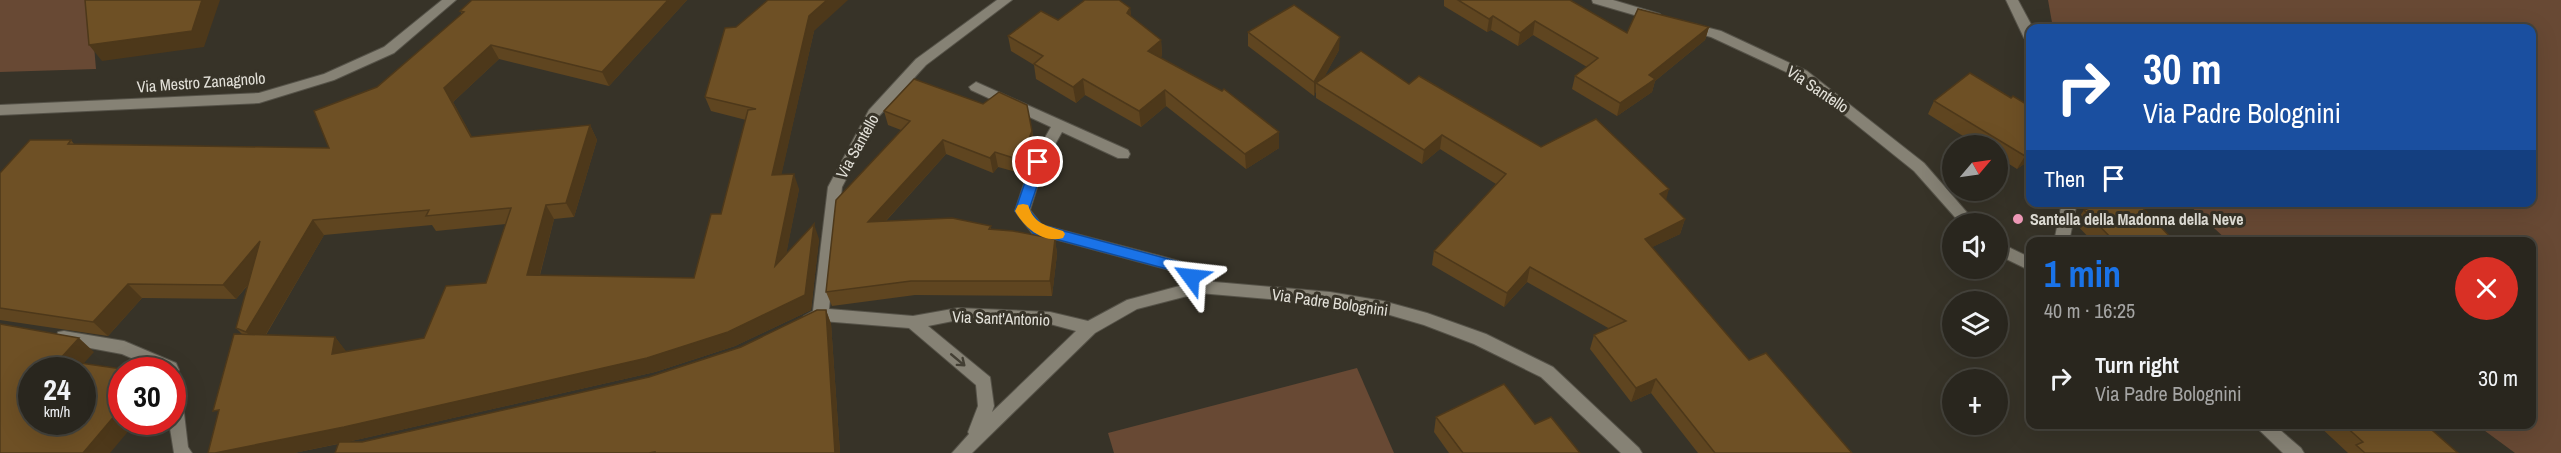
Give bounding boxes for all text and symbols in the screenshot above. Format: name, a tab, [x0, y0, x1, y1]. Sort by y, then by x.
text: 30 m	[2143, 41, 2222, 97]
icon: right	[2044, 48, 2122, 126]
street label: Via Santello	[1783, 60, 1853, 118]
street label: Via Mestro Zanagnolo	[136, 67, 266, 97]
text: Via Padre Bolognini	[2143, 95, 2341, 131]
street label: Via Santello	[830, 110, 884, 182]
north arrow	[1942, 135, 2008, 201]
map controls	[1942, 135, 2008, 435]
pin	[1012, 136, 1063, 187]
icon: arrive	[1021, 145, 1054, 178]
icon: arrive	[2097, 162, 2130, 195]
text: Then	[2044, 164, 2085, 194]
place label: Santella della Madonna della Neve	[2030, 208, 2244, 230]
marker: Santella della Madonna della Neve	[2011, 212, 2025, 226]
button: sound	[1942, 213, 2008, 279]
position arrow	[1159, 245, 1223, 309]
text: 1 min	[2044, 250, 2121, 298]
button: close	[2455, 257, 2518, 320]
street label: Via Padre Bolognini	[1270, 283, 1390, 321]
button: layers	[1942, 291, 2008, 357]
text: 40 m · 16:25	[2044, 297, 2135, 324]
street label: Via Sant'Antonio	[952, 305, 1050, 331]
text: Turn right	[2095, 350, 2179, 380]
one-way arrow	[950, 353, 965, 367]
speed limit sign: 30	[108, 357, 186, 435]
icon: right	[2044, 362, 2077, 395]
text: 30 m	[2478, 363, 2518, 393]
text: 24	[43, 369, 71, 409]
button: +	[1942, 369, 2008, 435]
text: Via Padre Bolognini	[2095, 380, 2242, 407]
text: km/h	[44, 401, 70, 422]

